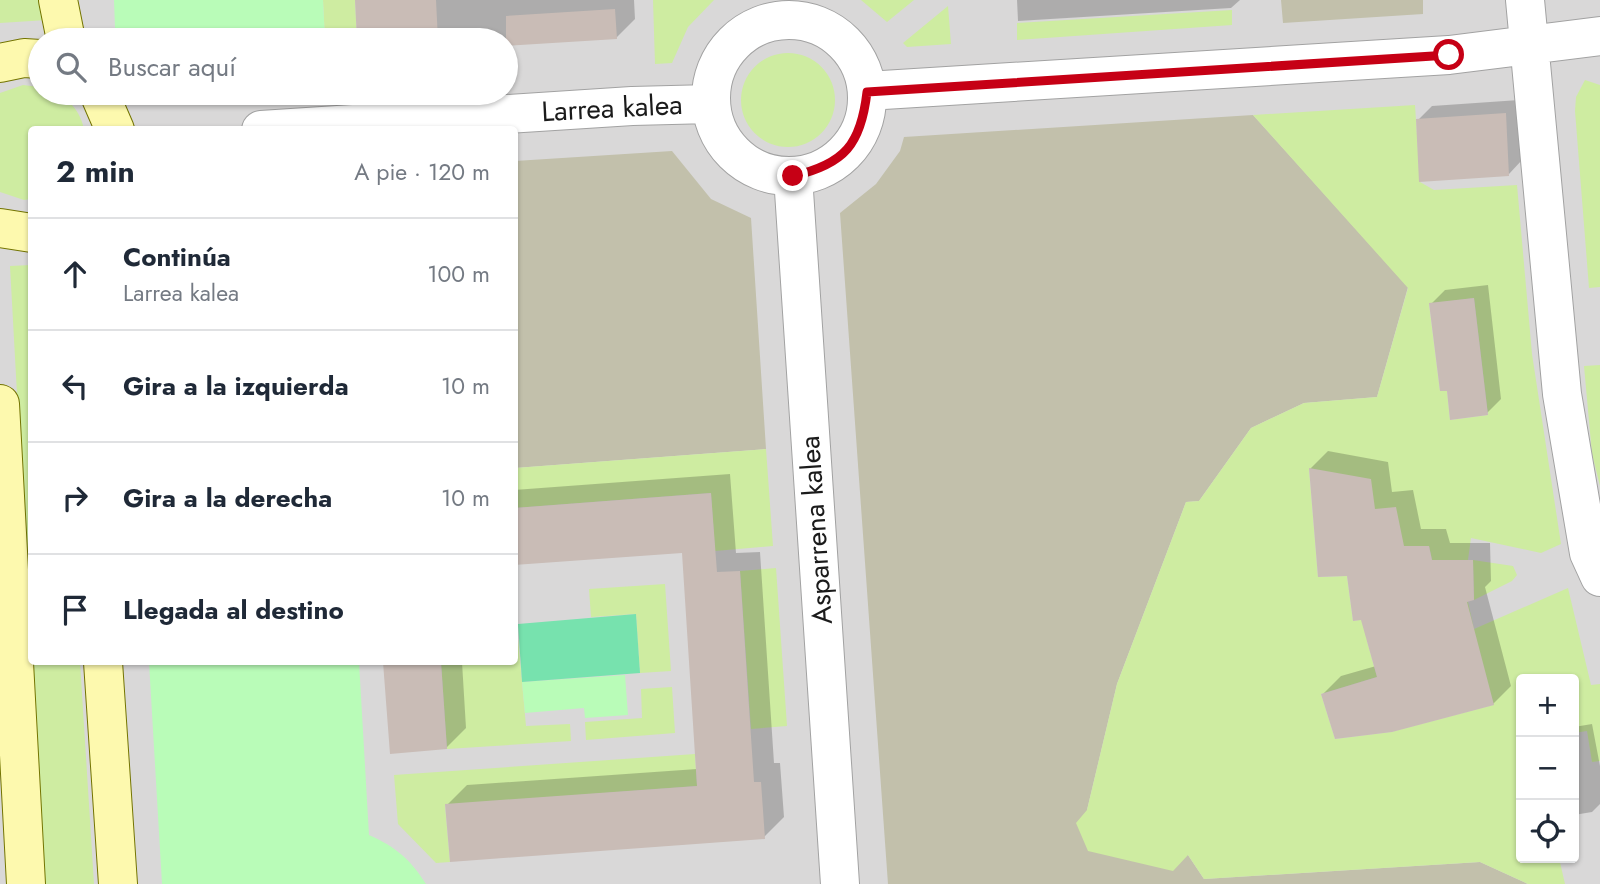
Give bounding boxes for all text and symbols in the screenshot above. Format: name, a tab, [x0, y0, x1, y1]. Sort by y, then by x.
search box	[28, 28, 518, 105]
route start	[1433, 39, 1464, 70]
icon: search	[52, 48, 90, 86]
text: Buscar aquí	[108, 48, 236, 86]
street label: Larrea kalea	[540, 84, 684, 132]
text: 2 min	[56, 150, 135, 193]
text: A pie · 120 m	[354, 155, 490, 189]
route end	[777, 160, 808, 191]
text: Continúa	[123, 238, 231, 276]
icon: ahead	[56, 255, 94, 293]
text: 100 m	[427, 257, 490, 291]
text: Larrea kalea	[123, 276, 239, 310]
icon: left	[56, 367, 94, 405]
text: Gira a la izquierda	[123, 367, 349, 405]
text: 10 m	[441, 369, 490, 403]
street label: Asparrena kalea	[789, 434, 843, 626]
icon: right	[56, 479, 94, 517]
text: Gira a la derecha	[123, 479, 332, 517]
text: 10 m	[441, 481, 490, 515]
icon: arrive	[56, 591, 94, 629]
text: Llegada al destino	[123, 591, 344, 629]
map controls	[1516, 674, 1579, 863]
button: +	[1516, 674, 1579, 737]
button: −	[1516, 737, 1579, 800]
button: locate	[1516, 800, 1579, 863]

